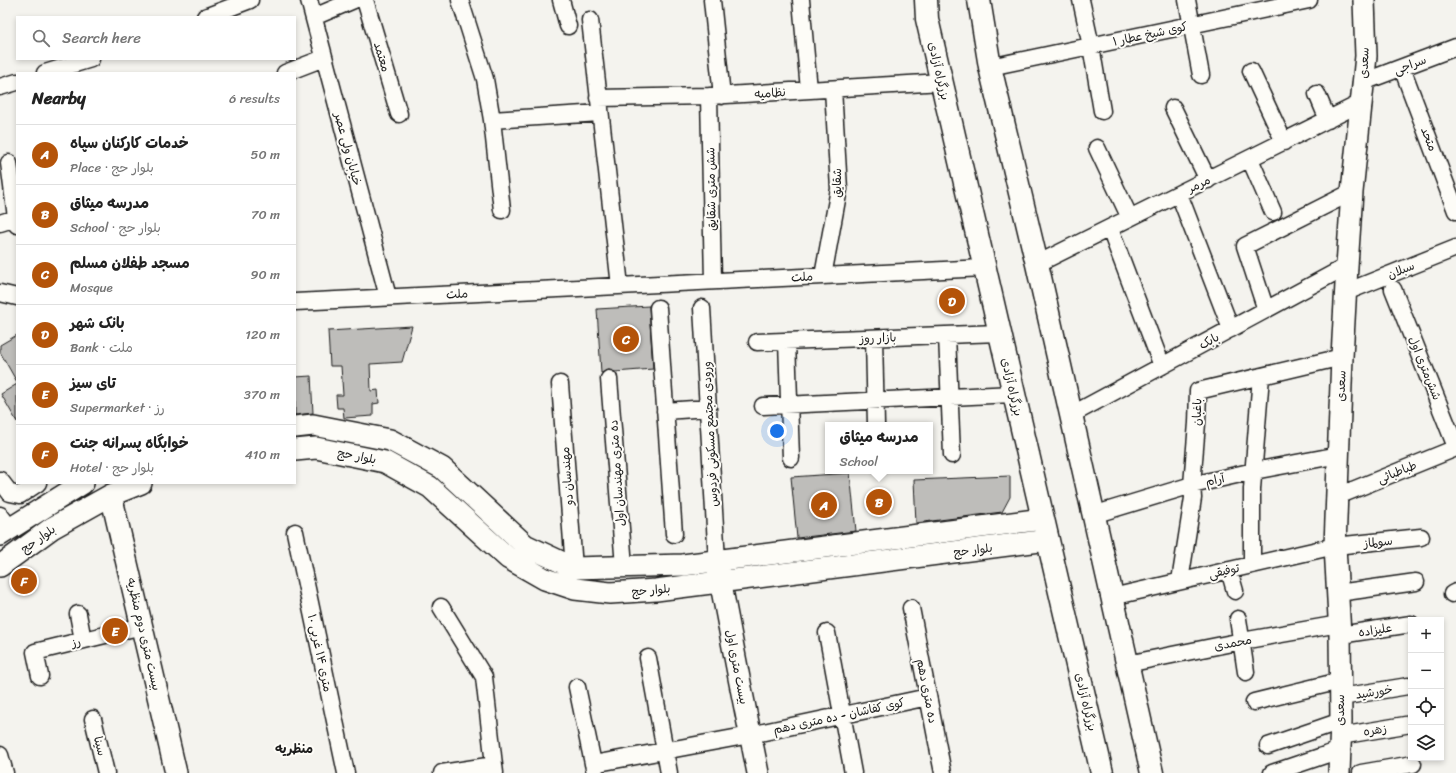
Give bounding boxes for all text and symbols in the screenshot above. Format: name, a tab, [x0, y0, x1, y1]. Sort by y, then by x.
street label: کوی شیخ عطار ۱	[1111, 15, 1189, 53]
search box	[16, 16, 296, 60]
text: Search here	[62, 25, 141, 51]
icon: search	[30, 27, 52, 49]
street label: معتمد	[367, 39, 397, 75]
street label: بزرگراه آزادی	[922, 40, 956, 102]
street label: سعدی	[1352, 47, 1376, 79]
street label: سراجی	[1390, 49, 1430, 81]
street label: نظامیه	[754, 81, 786, 105]
text: Nearby	[32, 83, 86, 113]
text: 6 results	[229, 87, 280, 110]
street label: خیابان ولی عصر	[327, 109, 368, 188]
street label: متحد	[1414, 124, 1444, 154]
text: خدمات کارکنان سپاه	[70, 130, 189, 156]
text: A	[41, 143, 49, 166]
text: 50 m	[250, 143, 280, 166]
street label: شش متری شقایق	[699, 147, 723, 231]
text: Place · بلوار حج	[70, 156, 154, 179]
street label: شقایق	[826, 168, 848, 198]
street label: مرمر	[1183, 169, 1214, 199]
text: مدرسه میثاق	[70, 190, 149, 216]
text: B	[41, 203, 49, 226]
text: 70 m	[251, 203, 280, 226]
text: School · بلوار حج	[70, 216, 161, 239]
text: مسجد طفلان مسلم	[70, 250, 190, 276]
street label: سبلان	[1384, 255, 1418, 285]
text: C	[41, 263, 49, 286]
text: 90 m	[250, 263, 280, 286]
street label: ملت	[790, 265, 814, 289]
text: Mosque	[70, 276, 113, 299]
street label: ملت	[445, 282, 469, 306]
pin: D	[939, 286, 965, 316]
text: بانک شهر	[70, 310, 125, 336]
text: D	[41, 323, 49, 346]
text: 120 m	[245, 323, 280, 346]
pin: C	[613, 324, 639, 354]
street label: بازار روز	[858, 326, 897, 350]
street label: بابک	[1195, 326, 1223, 356]
street label: شش‌متری اول	[1402, 333, 1448, 403]
text: Bank · ملت	[70, 336, 133, 359]
street label: بزرگراه آزادی	[995, 356, 1029, 418]
street label: ورودی مجتمع مسکونی فردوس	[695, 361, 725, 507]
text: تای سیز	[70, 370, 116, 396]
street label: سعدی	[1329, 370, 1353, 402]
text: E	[41, 383, 49, 406]
text: 370 m	[244, 383, 280, 406]
text: Supermarket · رز	[70, 396, 165, 419]
street label: باغبان	[1186, 398, 1208, 426]
street label: ده متری مهندسان اول	[602, 419, 632, 527]
your location	[767, 421, 787, 441]
popup	[825, 422, 933, 474]
text: مدرسه میثاق	[839, 424, 919, 450]
text: خوابگاه پسرانه جنت	[70, 430, 189, 456]
street label: بلوار حج	[336, 441, 378, 471]
text: F	[41, 443, 49, 466]
text: 410 m	[245, 443, 280, 466]
street label: مهندسان دو	[554, 446, 580, 507]
text: School	[839, 450, 878, 473]
street label: طباطبائی	[1374, 454, 1420, 490]
text: Hotel · بلوار حج	[70, 456, 154, 479]
street label: آرام	[1203, 467, 1228, 493]
pin: B	[866, 487, 892, 517]
pin: A	[811, 490, 837, 520]
street label: بلوار حج	[16, 519, 60, 559]
street label: سولماز	[1361, 530, 1394, 555]
street label: بلوار حج	[952, 537, 994, 563]
street label: توفیقی	[1206, 557, 1242, 585]
pin: F	[11, 566, 37, 596]
street label: بیست متری دوم منظریه	[120, 575, 168, 693]
street label: بلوار حج	[631, 577, 671, 603]
street label: ۱۰ متری ۱۴ غربی	[301, 612, 339, 694]
pin: E	[102, 616, 128, 646]
street label: علیزاده	[1357, 616, 1393, 644]
map controls	[1408, 617, 1444, 761]
button: +	[1408, 617, 1444, 653]
street label: بیست متری اول	[719, 628, 755, 706]
street label: محمدی	[1212, 629, 1254, 657]
street label: رز	[68, 630, 83, 654]
button: −	[1408, 653, 1444, 689]
street label: ده متری دهم	[910, 657, 944, 725]
street label: بزرگراه آزادی	[1069, 671, 1103, 733]
street label: خورشید	[1354, 678, 1394, 706]
button: locate	[1408, 689, 1444, 725]
street label: کوی کفاشان - ده متری دهم	[771, 691, 907, 741]
street label: سعدی	[1329, 694, 1351, 726]
street label: زهره	[1362, 717, 1388, 743]
button: layers	[1408, 725, 1444, 761]
street label: سینا	[87, 734, 113, 758]
district label: منظریه	[275, 737, 313, 760]

